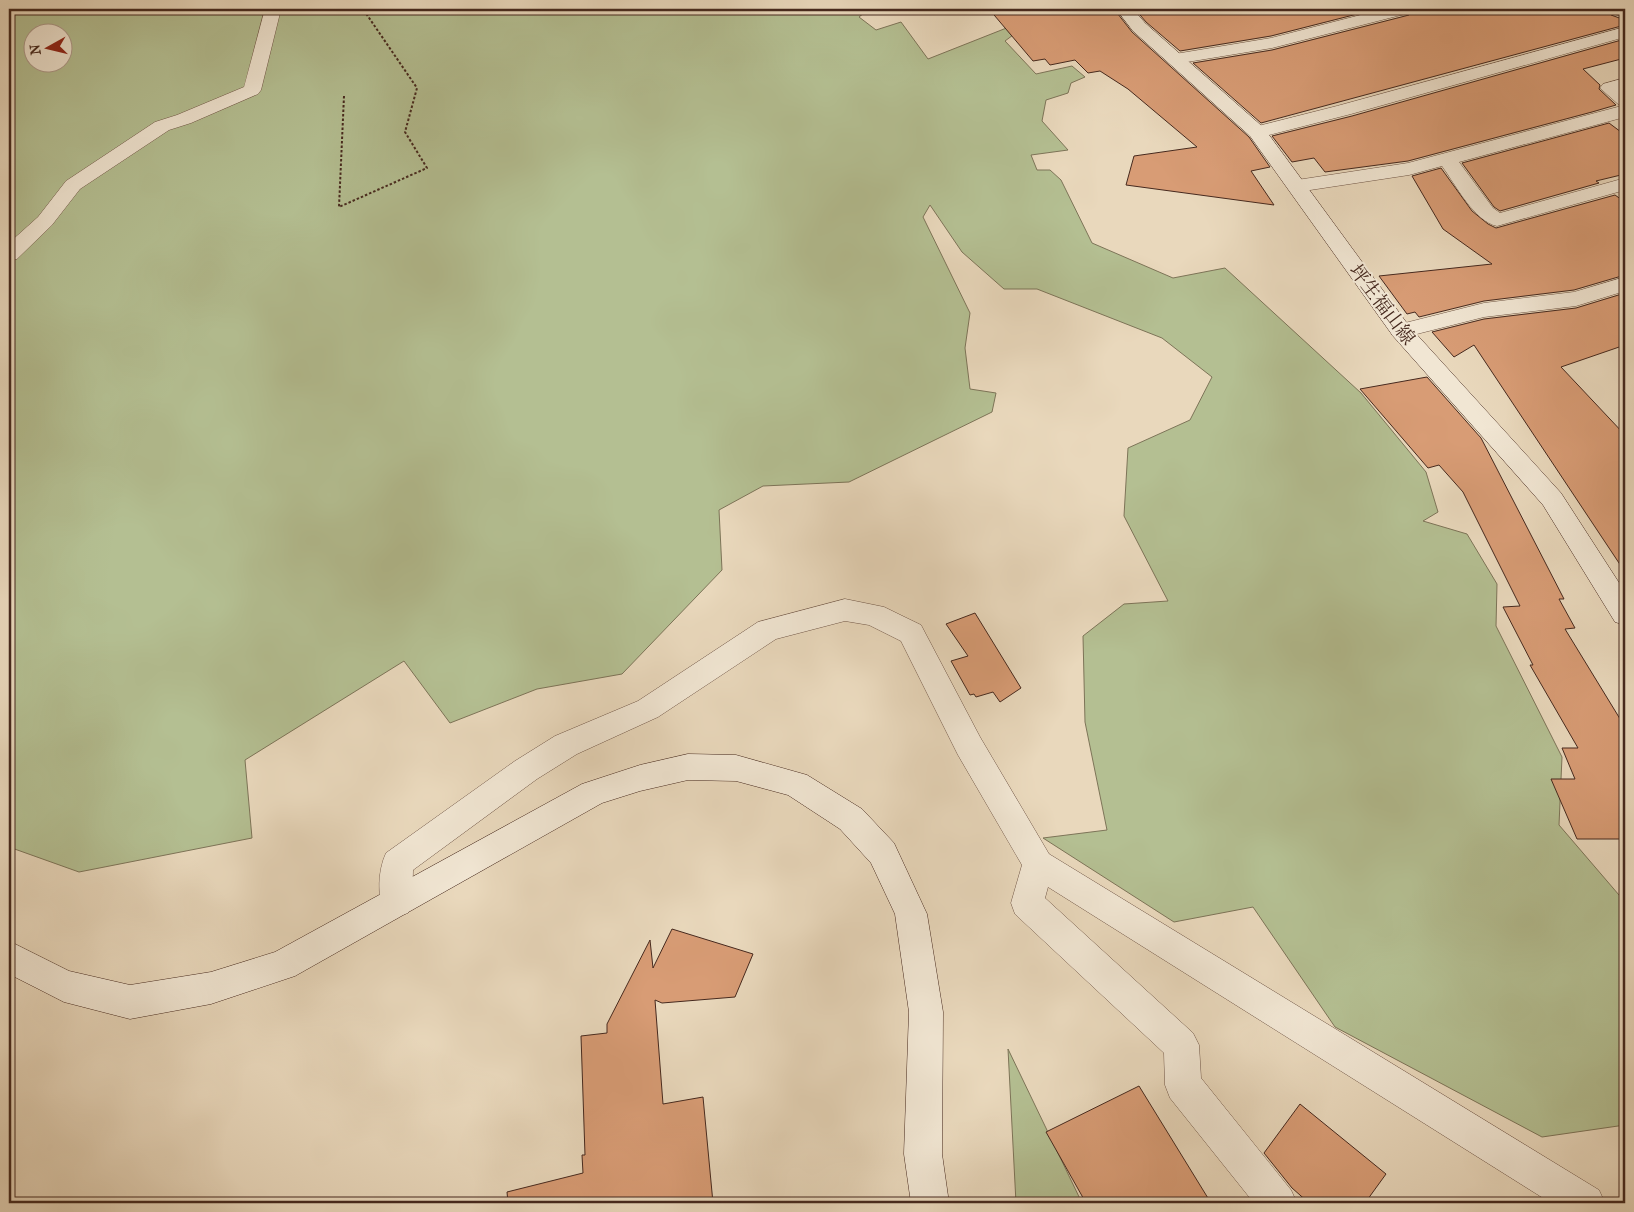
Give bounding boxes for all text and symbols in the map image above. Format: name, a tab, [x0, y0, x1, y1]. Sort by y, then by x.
north arrow	[22, 22, 72, 72]
text: N	[26, 43, 45, 56]
street label: 坪生福山線	[1345, 260, 1420, 349]

